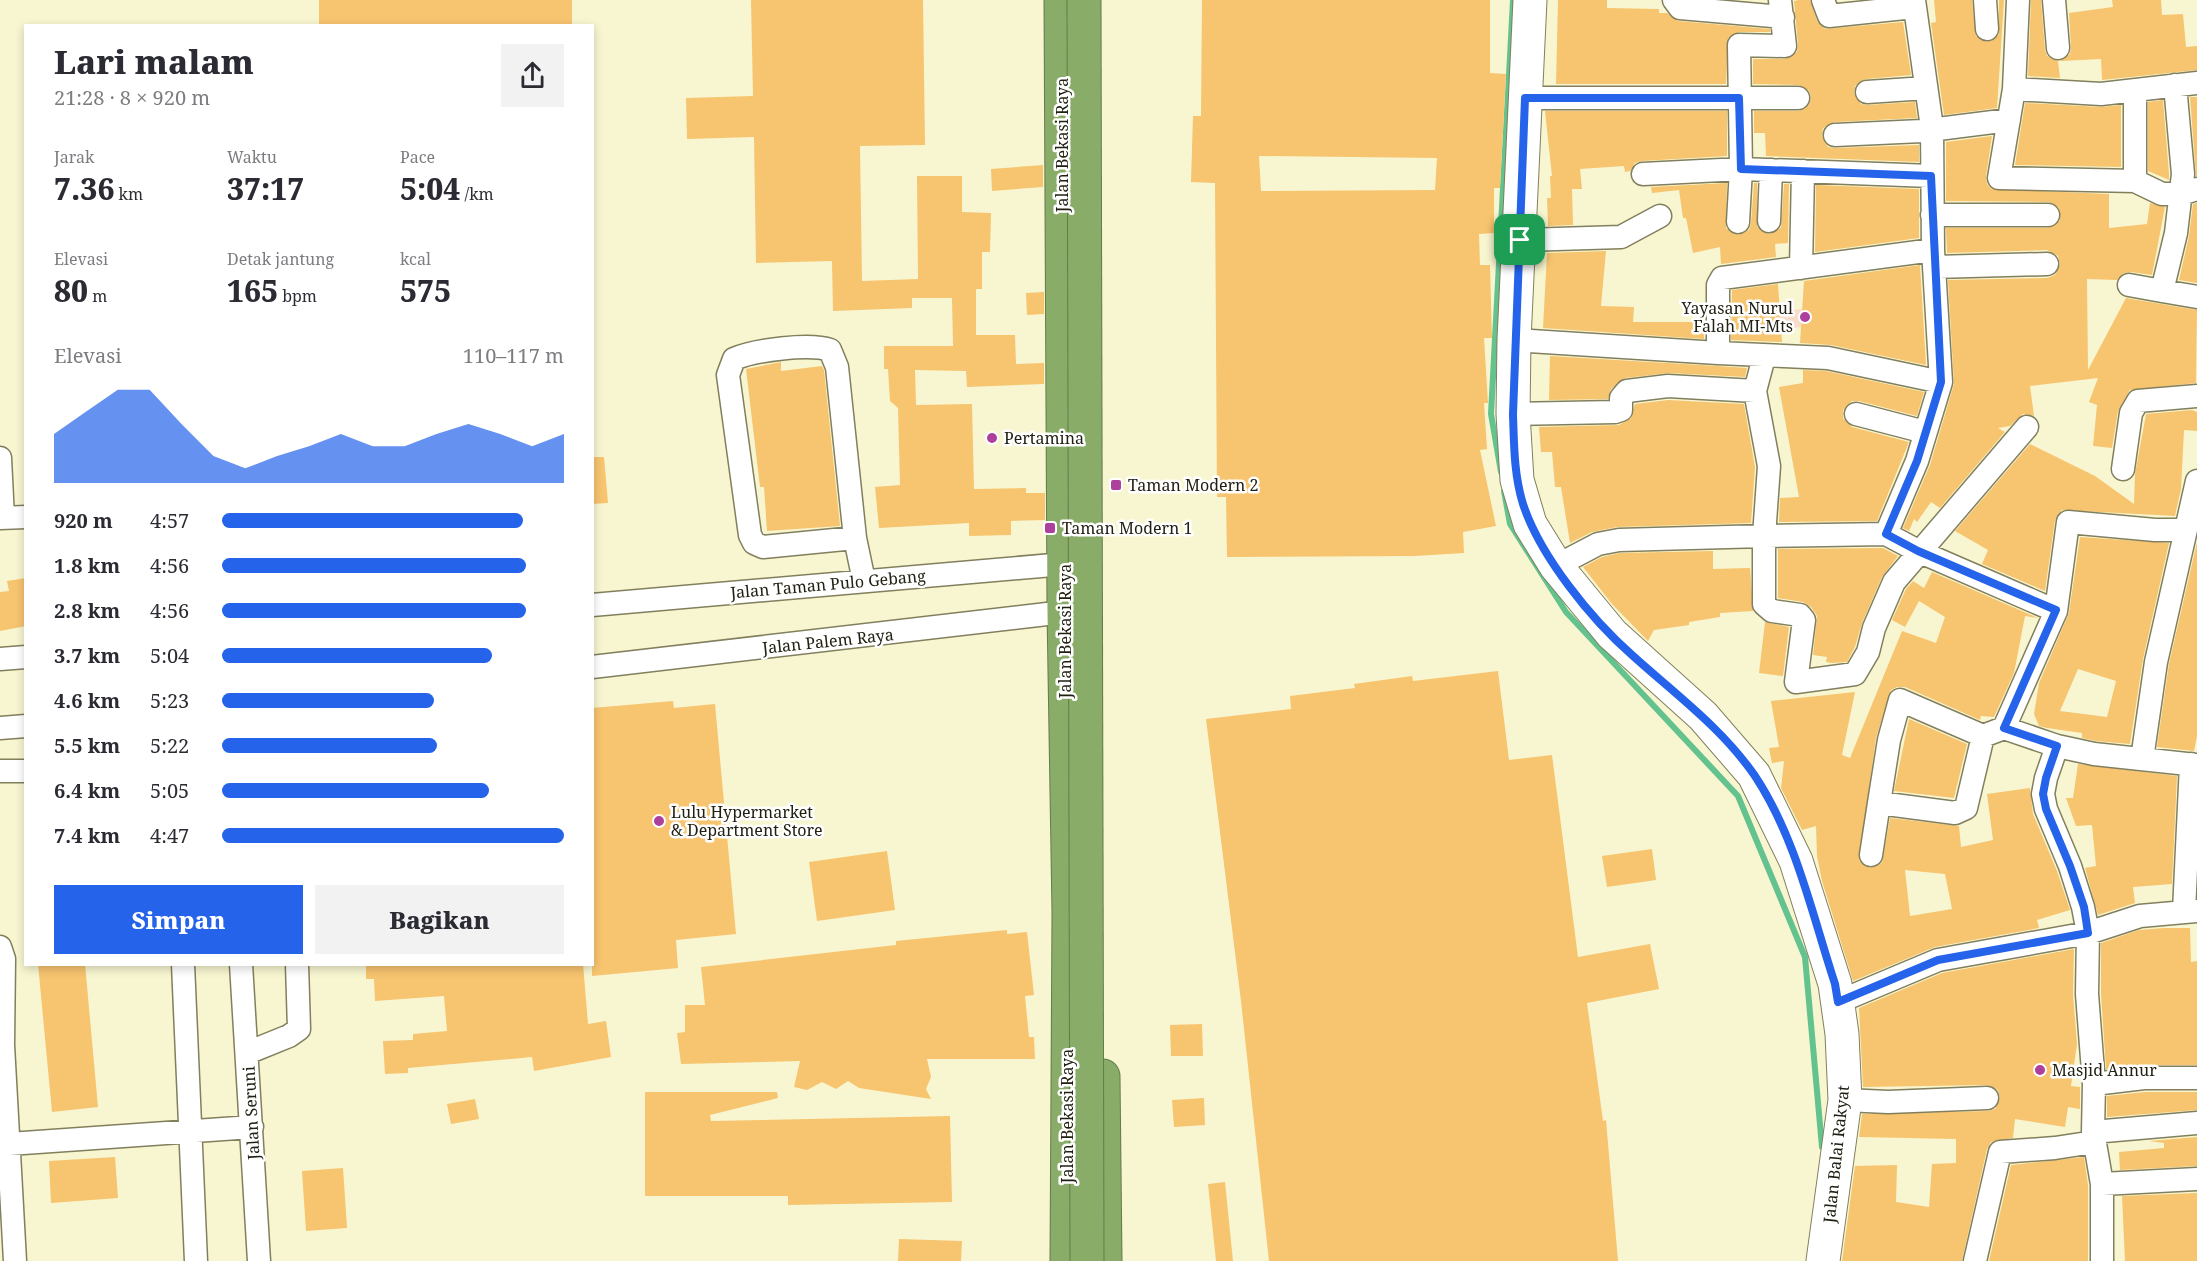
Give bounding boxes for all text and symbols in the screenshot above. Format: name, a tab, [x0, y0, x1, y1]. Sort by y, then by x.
text: Lari malam	[54, 39, 254, 84]
button: share	[501, 44, 564, 107]
street label: Jalan Bekasi Raya	[1051, 78, 1073, 213]
text: 21:28 · 8 × 920 m	[54, 84, 210, 111]
text: Jarak	[54, 146, 94, 168]
text: Waktu	[227, 146, 277, 168]
text: Pace	[400, 146, 435, 168]
text: 7.36	[54, 168, 114, 209]
text: 37:17	[227, 168, 304, 209]
text: 5:04	[400, 168, 460, 209]
text: km	[114, 183, 143, 205]
text: /km	[460, 183, 494, 205]
pin	[1494, 214, 1545, 265]
icon: arrive	[1503, 223, 1536, 256]
text: Elevasi	[54, 248, 108, 270]
text: Detak jantung	[227, 248, 334, 270]
text: kcal	[400, 248, 431, 270]
text: 80	[54, 270, 88, 311]
text: 165	[227, 270, 278, 311]
text: 575	[400, 270, 451, 311]
text: m	[88, 285, 107, 307]
text: bpm	[278, 285, 317, 307]
place label: Yayasan Nurul Falah MI-Mts	[1680, 297, 1793, 337]
marker: Yayasan Nurul Falah MI-Mts	[1798, 310, 1812, 324]
text: Elevasi	[54, 342, 122, 369]
text: 110–117 m	[463, 342, 564, 369]
place label: Pertamina	[1004, 427, 1084, 449]
marker: Pertamina	[985, 431, 999, 445]
place label: Taman Modern 2	[1128, 474, 1259, 496]
marker: Taman Modern 2	[1109, 478, 1123, 492]
text: 920 m	[54, 507, 113, 534]
text: 4:57	[150, 507, 189, 534]
place label: Taman Modern 1	[1062, 517, 1193, 539]
marker: Taman Modern 1	[1043, 521, 1057, 535]
text: 1.8 km	[54, 552, 120, 579]
text: 4:56	[150, 552, 189, 579]
street label: Jalan Taman Pulo Gebang	[728, 564, 927, 604]
street label: Jalan Bekasi Raya	[1054, 564, 1076, 699]
text: 2.8 km	[54, 597, 120, 624]
text: 4:56	[150, 597, 189, 624]
street label: Jalan Palem Raya	[760, 623, 895, 659]
text: 3.7 km	[54, 642, 120, 669]
text: 5:04	[150, 642, 189, 669]
text: 4.6 km	[54, 687, 120, 714]
text: 5:23	[150, 687, 189, 714]
text: 5.5 km	[54, 732, 120, 759]
text: 5:22	[150, 732, 189, 759]
text: 6.4 km	[54, 777, 120, 804]
text: 5:05	[150, 777, 189, 804]
place label: Lulu Hypermarket & Department Store	[671, 801, 823, 841]
marker: Lulu Hypermarket & Department Store	[652, 814, 666, 828]
text: 7.4 km	[54, 822, 120, 849]
text: 4:47	[150, 822, 189, 849]
button: Simpan	[54, 885, 303, 954]
button: Bagikan	[315, 885, 564, 954]
street label: Jalan Bekasi Raya	[1056, 1049, 1078, 1184]
place label: Masjid Annur	[2052, 1059, 2157, 1081]
marker: Masjid Annur	[2033, 1063, 2047, 1077]
street label: Jalan Seruni	[238, 1066, 264, 1161]
street label: Jalan Balai Rakyat	[1818, 1084, 1854, 1225]

